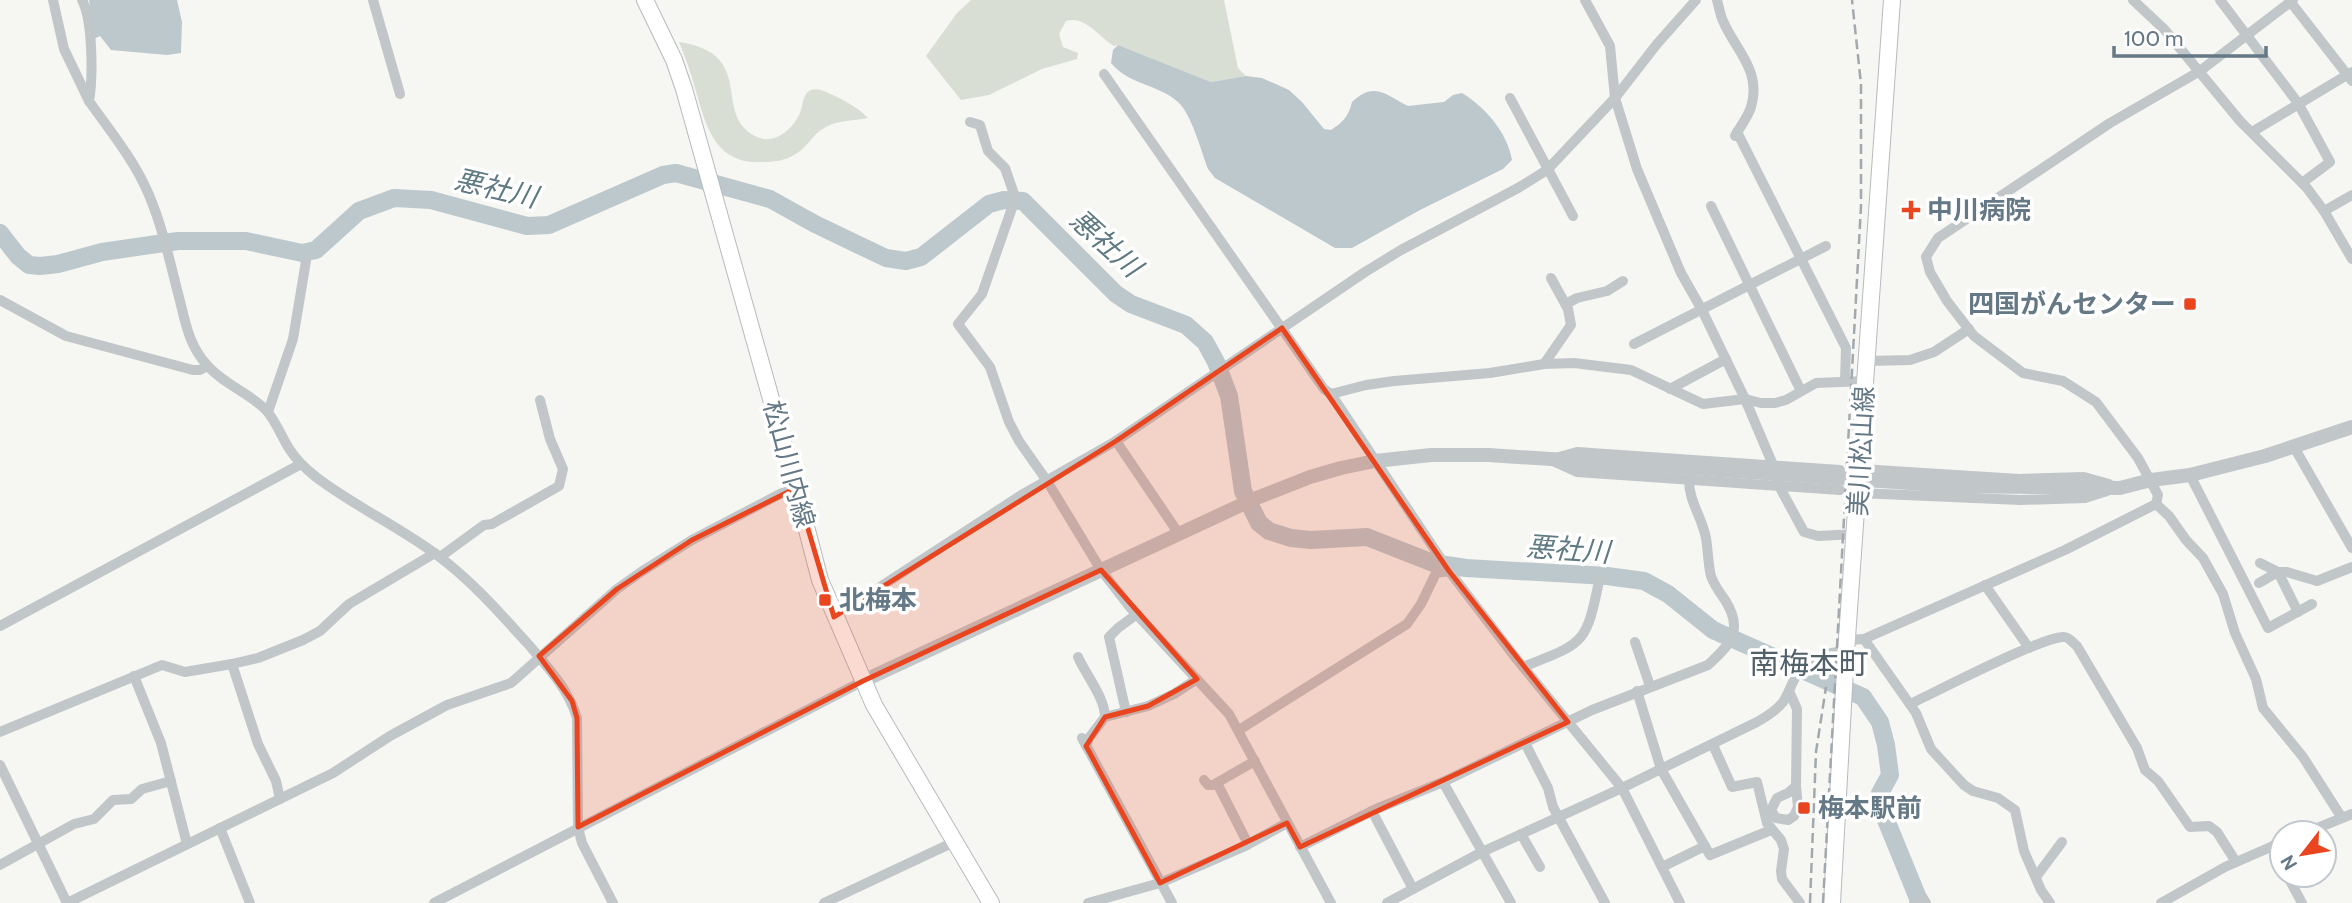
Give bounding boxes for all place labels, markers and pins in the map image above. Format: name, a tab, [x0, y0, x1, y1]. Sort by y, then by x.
place label: 中川病院	[1927, 194, 2031, 226]
marker: 中川病院	[1901, 200, 1921, 220]
place label: 四国がんセンター	[1968, 288, 2176, 320]
marker: 四国がんセンター	[2182, 296, 2198, 312]
place label: 北梅本	[839, 584, 917, 616]
marker: 北梅本	[817, 592, 833, 608]
place label: 梅本駅前	[1818, 792, 1922, 824]
marker: 梅本駅前	[1796, 800, 1812, 816]

